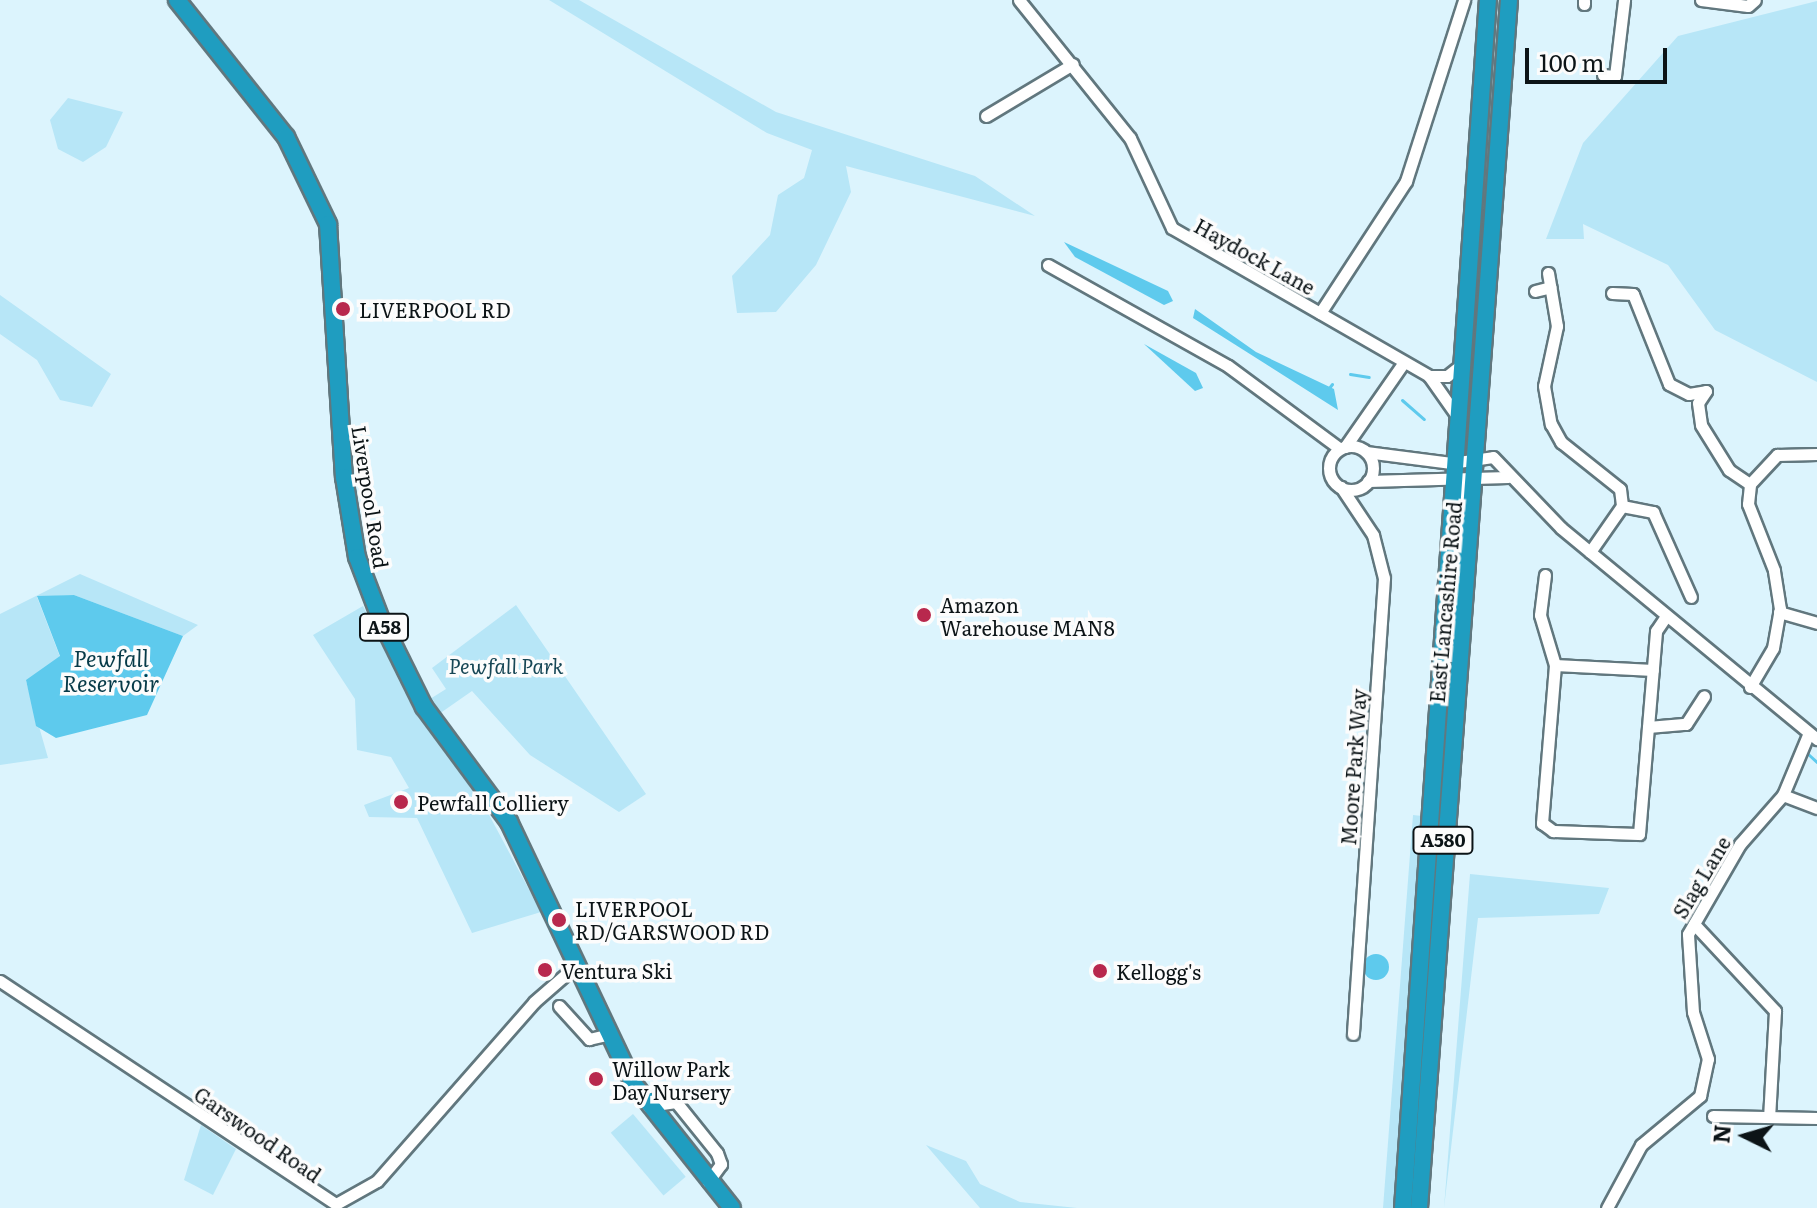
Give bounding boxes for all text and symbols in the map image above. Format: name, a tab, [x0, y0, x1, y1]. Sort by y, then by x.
scale bar	[1529, 32, 1671, 82]
text: 100 m	[1539, 44, 1605, 79]
street label: Haydock Lane	[1191, 213, 1319, 299]
place label: LIVERPOOL RD	[359, 297, 511, 321]
marker: LIVERPOOL RD	[334, 300, 352, 318]
street label: Liverpool Road	[348, 424, 394, 570]
street label: East Lancashire Road	[1424, 500, 1466, 704]
place label: Amazon Warehouse MAN8	[940, 592, 1115, 639]
marker: Amazon Warehouse MAN8	[915, 606, 933, 624]
road number: A58	[358, 613, 410, 641]
water label: Pewfall Reservoir	[63, 644, 159, 696]
park label: Pewfall Park	[449, 653, 563, 677]
street label: Moore Park Way	[1336, 688, 1370, 846]
place label: Pewfall Colliery	[417, 790, 569, 814]
marker: Pewfall Colliery	[392, 793, 410, 811]
road number: A580	[1411, 826, 1475, 854]
street label: Slag Lane	[1667, 832, 1735, 922]
place label: LIVERPOOL RD/GARSWOOD RD	[575, 896, 769, 943]
marker: LIVERPOOL RD/GARSWOOD RD	[550, 911, 568, 929]
place label: Ventura Ski	[561, 958, 672, 982]
place label: Kellogg's	[1116, 959, 1201, 983]
marker: Ventura Ski	[536, 961, 554, 979]
marker: Kellogg's	[1091, 962, 1109, 980]
place label: Willow Park Day Nursery	[612, 1056, 731, 1103]
marker: Willow Park Day Nursery	[587, 1070, 605, 1088]
street label: Garswood Road	[190, 1081, 326, 1187]
north arrow	[1705, 1096, 1785, 1176]
text: N	[1703, 1123, 1738, 1145]

